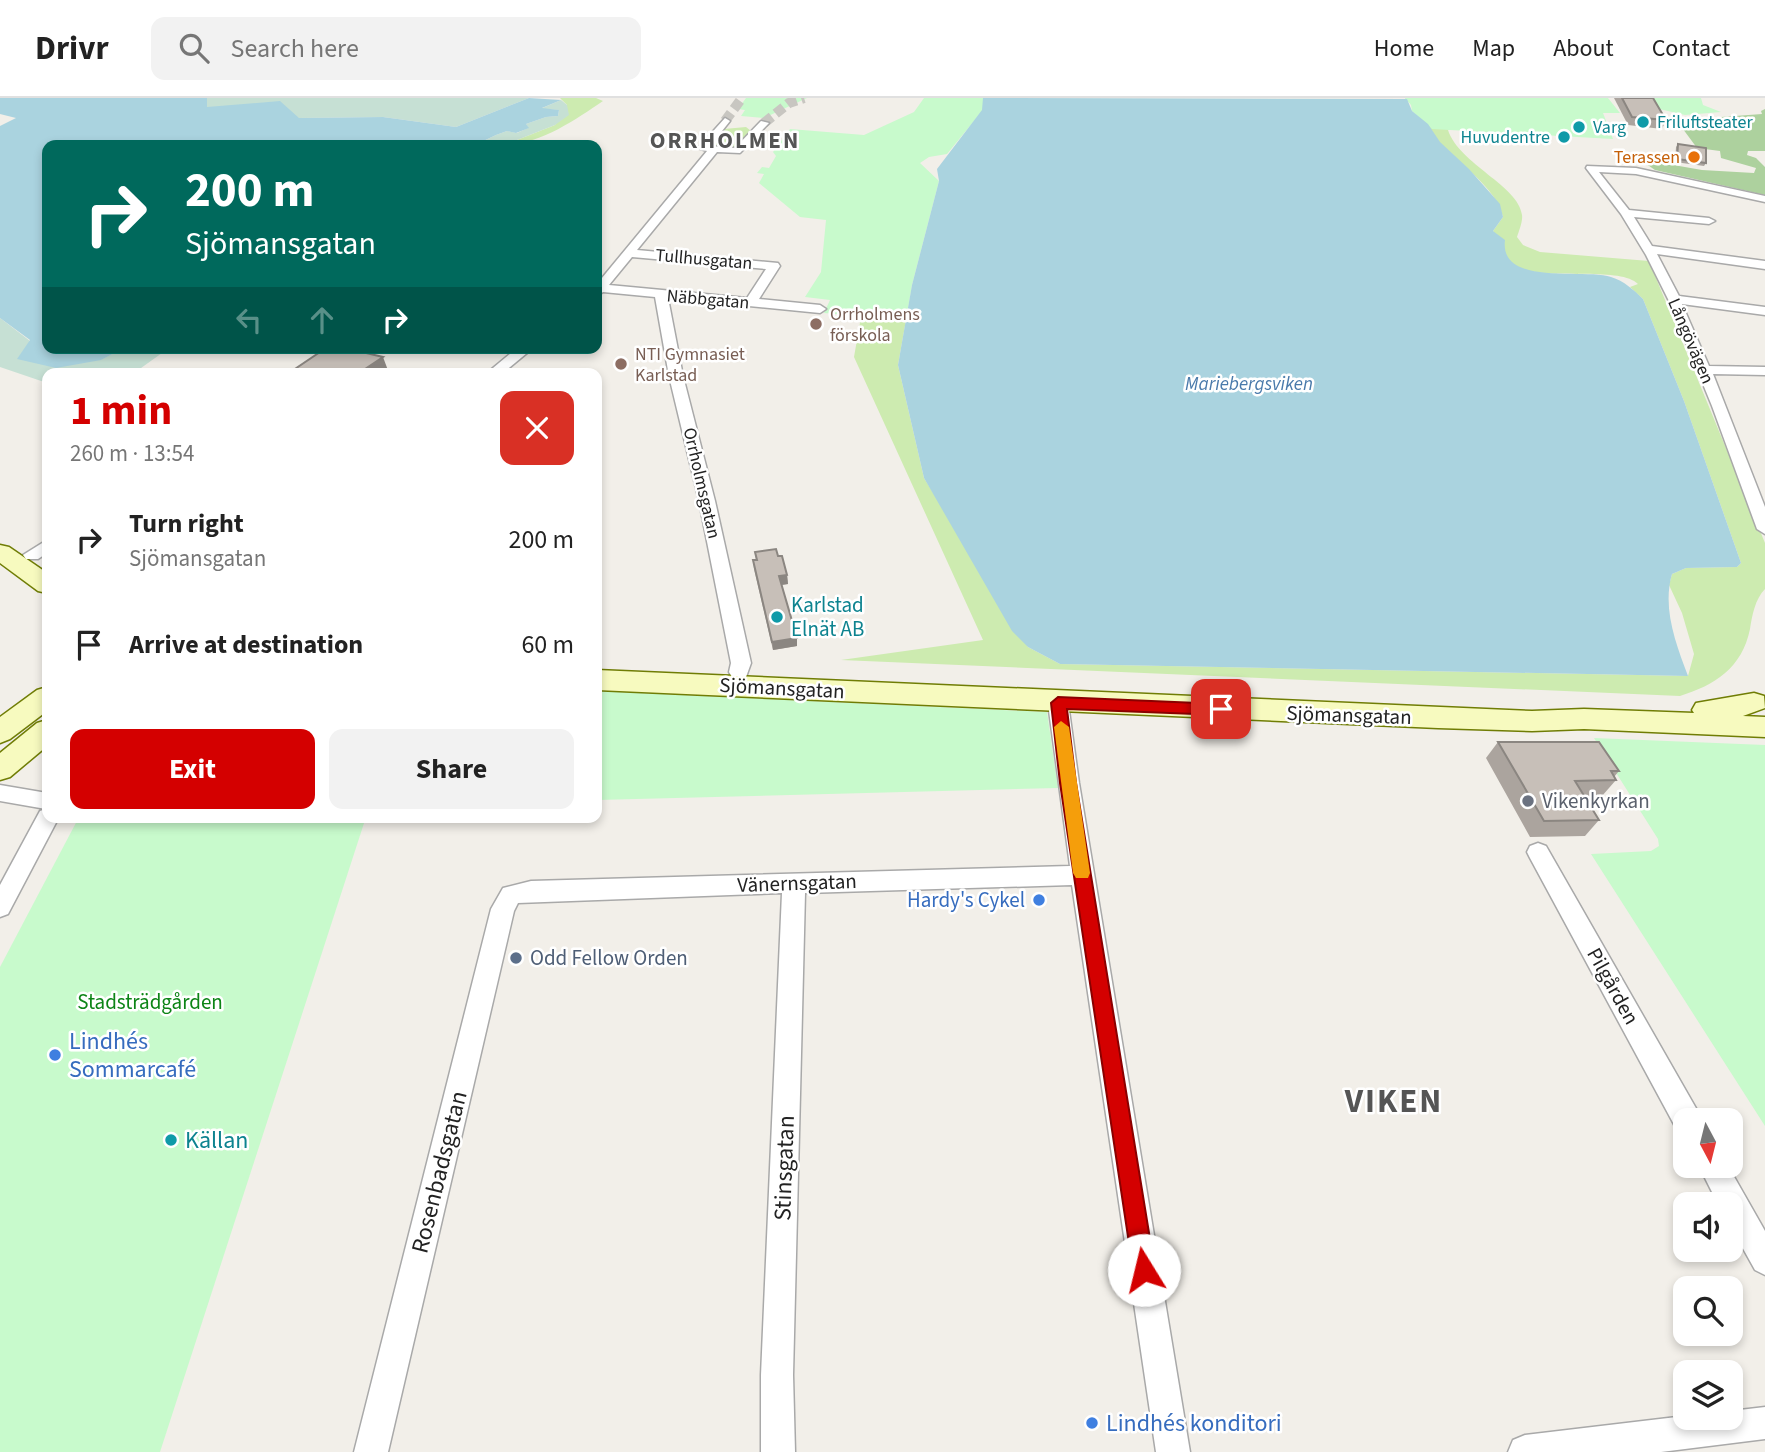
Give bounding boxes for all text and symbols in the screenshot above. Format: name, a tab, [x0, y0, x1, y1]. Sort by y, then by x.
search box	[151, 17, 641, 80]
text: Drivr	[35, 25, 109, 72]
icon: search	[175, 29, 213, 67]
text: Search here	[231, 30, 359, 67]
text: Home	[1374, 31, 1434, 66]
text: Map	[1472, 31, 1515, 66]
text: About	[1553, 31, 1614, 66]
text: Contact	[1652, 31, 1730, 66]
place label: Friluftsteater	[1657, 110, 1753, 135]
marker: Friluftsteater	[1635, 114, 1651, 130]
place label: Varg	[1593, 115, 1626, 140]
marker: Varg	[1571, 119, 1587, 135]
district label: ORRHOLMEN	[650, 124, 800, 157]
place label: Huvudentre	[1460, 125, 1550, 150]
marker: Huvudentre	[1556, 129, 1572, 145]
place label: Terassen	[1614, 145, 1680, 170]
marker: Terassen	[1686, 149, 1702, 165]
text: 200 m	[185, 156, 314, 226]
icon: right	[70, 168, 161, 259]
text: Sjömansgatan	[185, 221, 376, 267]
street label: Tullhusgatan	[654, 243, 753, 276]
street label: Näbbgatan	[666, 283, 750, 316]
street label: Långövägen	[1661, 294, 1720, 388]
icon: left	[230, 301, 268, 339]
icon: ahead	[303, 301, 341, 339]
icon: right	[376, 301, 414, 339]
place label: Orrholmens förskola	[830, 302, 920, 348]
marker: Orrholmens förskola	[808, 316, 824, 332]
place label: NTI Gymnasiet Karlstad	[635, 342, 745, 388]
marker: NTI Gymnasiet Karlstad	[613, 356, 629, 372]
water label: Mariebergsviken	[1185, 371, 1313, 398]
text: 1 min	[70, 381, 172, 441]
button: close	[500, 391, 574, 465]
street label: Orrholmsgatan	[677, 425, 726, 541]
text: 260 m · 13:54	[70, 437, 194, 470]
text: Turn right	[129, 505, 244, 542]
icon: right	[70, 521, 108, 559]
text: 200 m	[508, 521, 574, 558]
text: Sjömansgatan	[129, 542, 266, 575]
place label: Karlstad Elnät AB	[791, 590, 864, 644]
marker: Karlstad Elnät AB	[769, 609, 785, 625]
icon: arrive	[70, 626, 108, 664]
text: Arrive at destination	[129, 626, 363, 663]
text: 60 m	[521, 626, 574, 663]
street label: Sjömansgatan	[719, 670, 845, 706]
pin	[1191, 679, 1251, 739]
icon: arrive	[1202, 690, 1240, 728]
street label: Sjömansgatan	[1286, 698, 1412, 732]
button: Exit	[70, 729, 315, 809]
button: Share	[329, 729, 574, 809]
place label: Vikenkyrkan	[1542, 786, 1650, 816]
marker: Vikenkyrkan	[1520, 793, 1536, 809]
street label: Vänernsgatan	[737, 866, 857, 900]
place label: Hardy's Cykel	[907, 885, 1025, 915]
marker: Hardy's Cykel	[1031, 892, 1047, 908]
street label: Pilgården	[1580, 942, 1646, 1030]
place label: Odd Fellow Orden	[530, 943, 688, 973]
marker: Odd Fellow Orden	[508, 950, 524, 966]
park label: Stadsträdgården	[77, 987, 223, 1017]
place label: Lindhés Sommarcafé	[69, 1024, 196, 1087]
marker: Lindhés Sommarcafé	[47, 1047, 63, 1063]
district label: VIKEN	[1344, 1078, 1443, 1125]
street label: Rosenbadsgatan	[402, 1087, 477, 1257]
north arrow	[1673, 1108, 1743, 1178]
map controls	[1673, 1108, 1743, 1430]
street label: Stinsgatan	[765, 1115, 804, 1221]
place label: Källan	[185, 1123, 248, 1158]
marker: Källan	[163, 1132, 179, 1148]
button: sound	[1673, 1192, 1743, 1262]
position arrow	[1107, 1233, 1181, 1307]
button: search	[1673, 1276, 1743, 1346]
button: layers	[1673, 1360, 1743, 1430]
place label: Lindhés konditori	[1106, 1406, 1282, 1441]
marker: Lindhés konditori	[1084, 1415, 1100, 1431]

